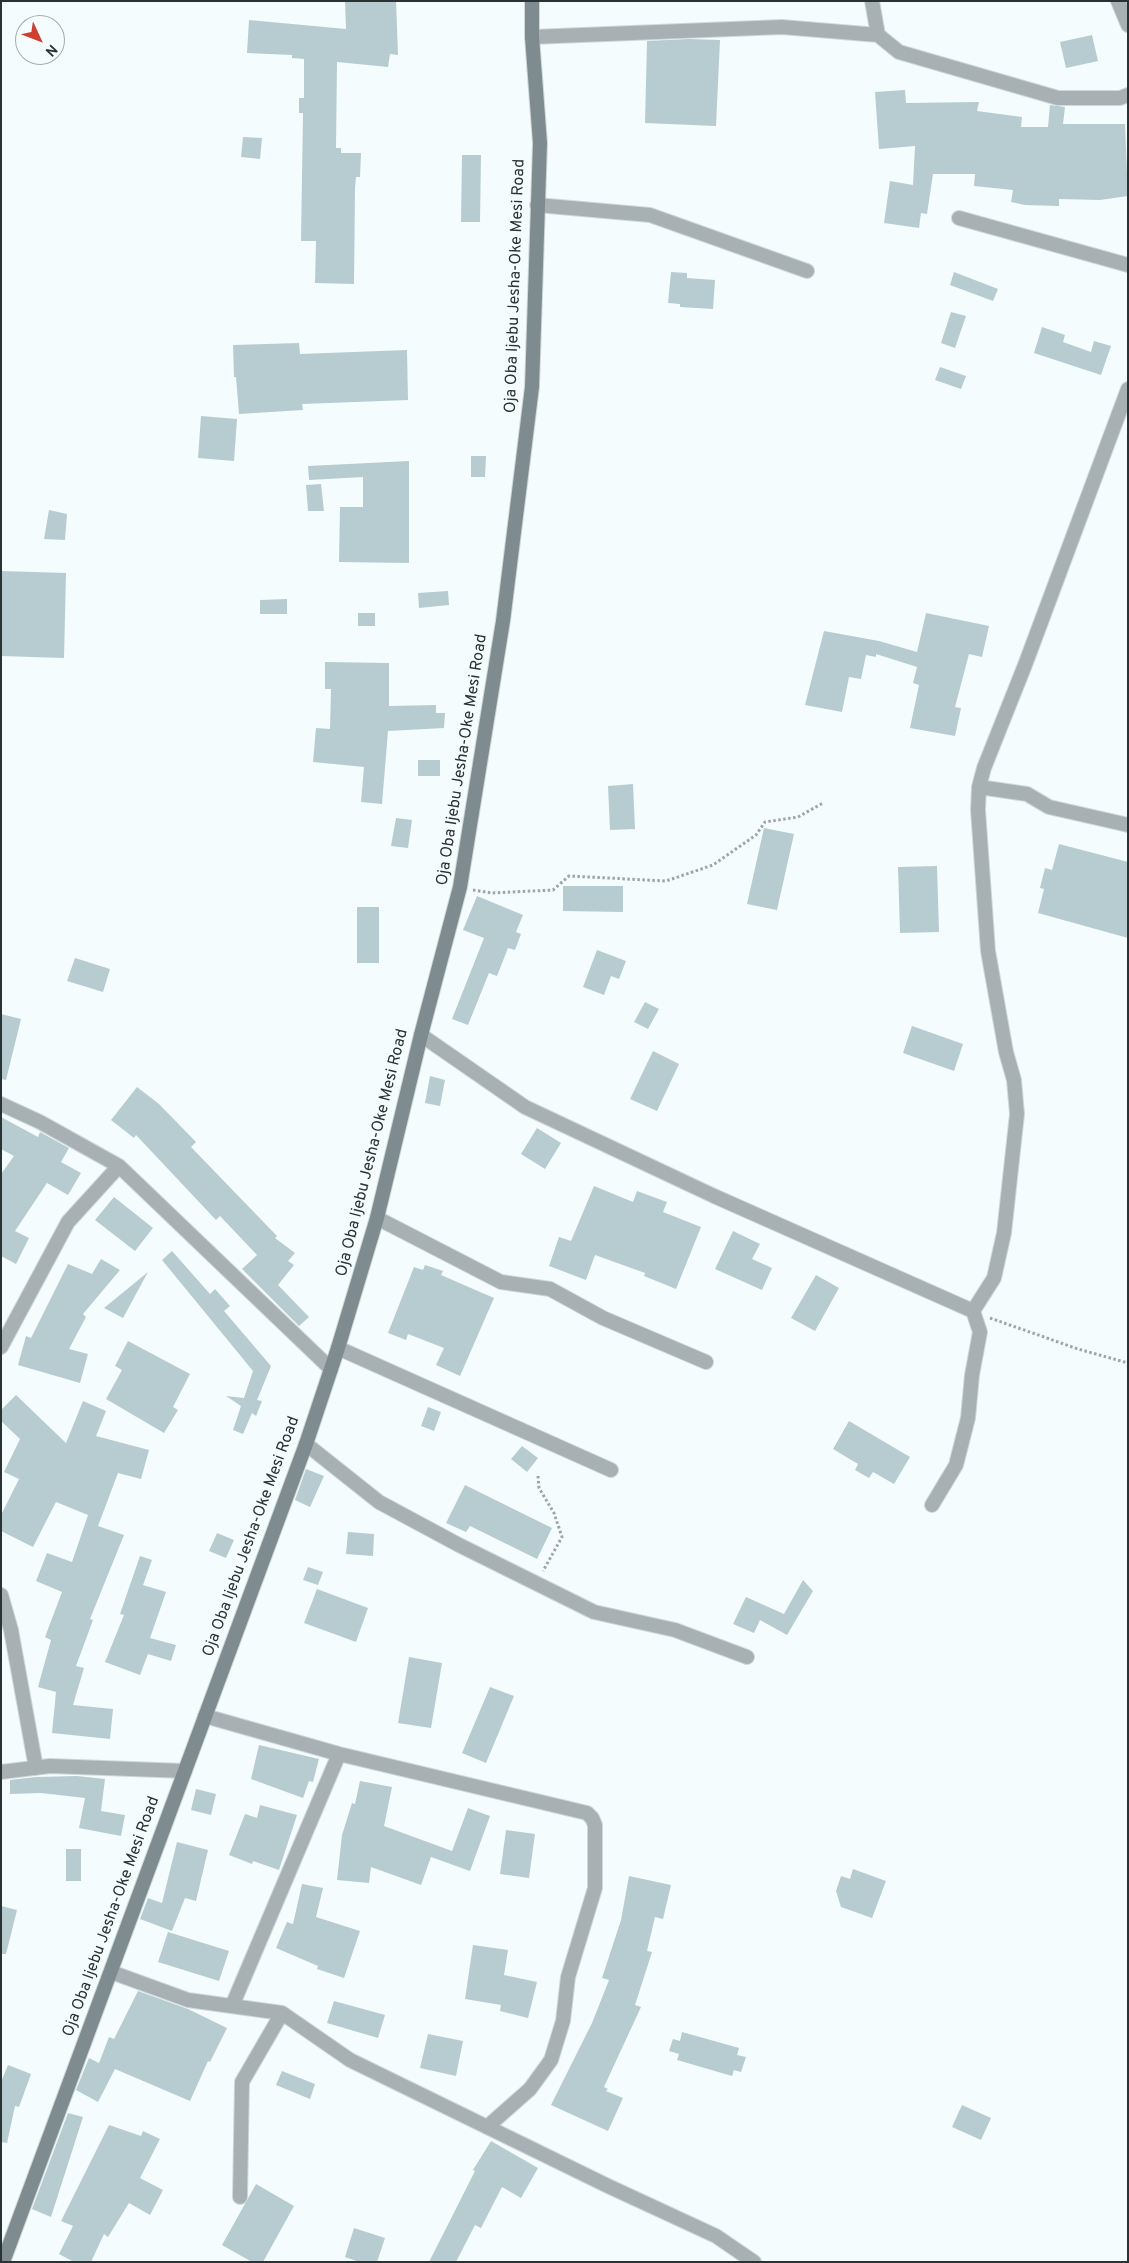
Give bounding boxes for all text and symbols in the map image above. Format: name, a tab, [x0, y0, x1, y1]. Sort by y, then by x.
north arrow	[15, 15, 65, 65]
text: N	[41, 40, 60, 59]
street label: Oja Oba Ijebu Jesha-Oke Mesi Road	[502, 159, 530, 413]
street label: Oja Oba Ijebu Jesha-Oke Mesi Road	[434, 633, 492, 887]
street label: Oja Oba Ijebu Jesha-Oke Mesi Road	[333, 1027, 413, 1279]
street label: Oja Oba Ijebu Jesha-Oke Mesi Road	[199, 1414, 305, 1660]
street label: Oja Oba Ijebu Jesha-Oke Mesi Road	[59, 1794, 165, 2040]

